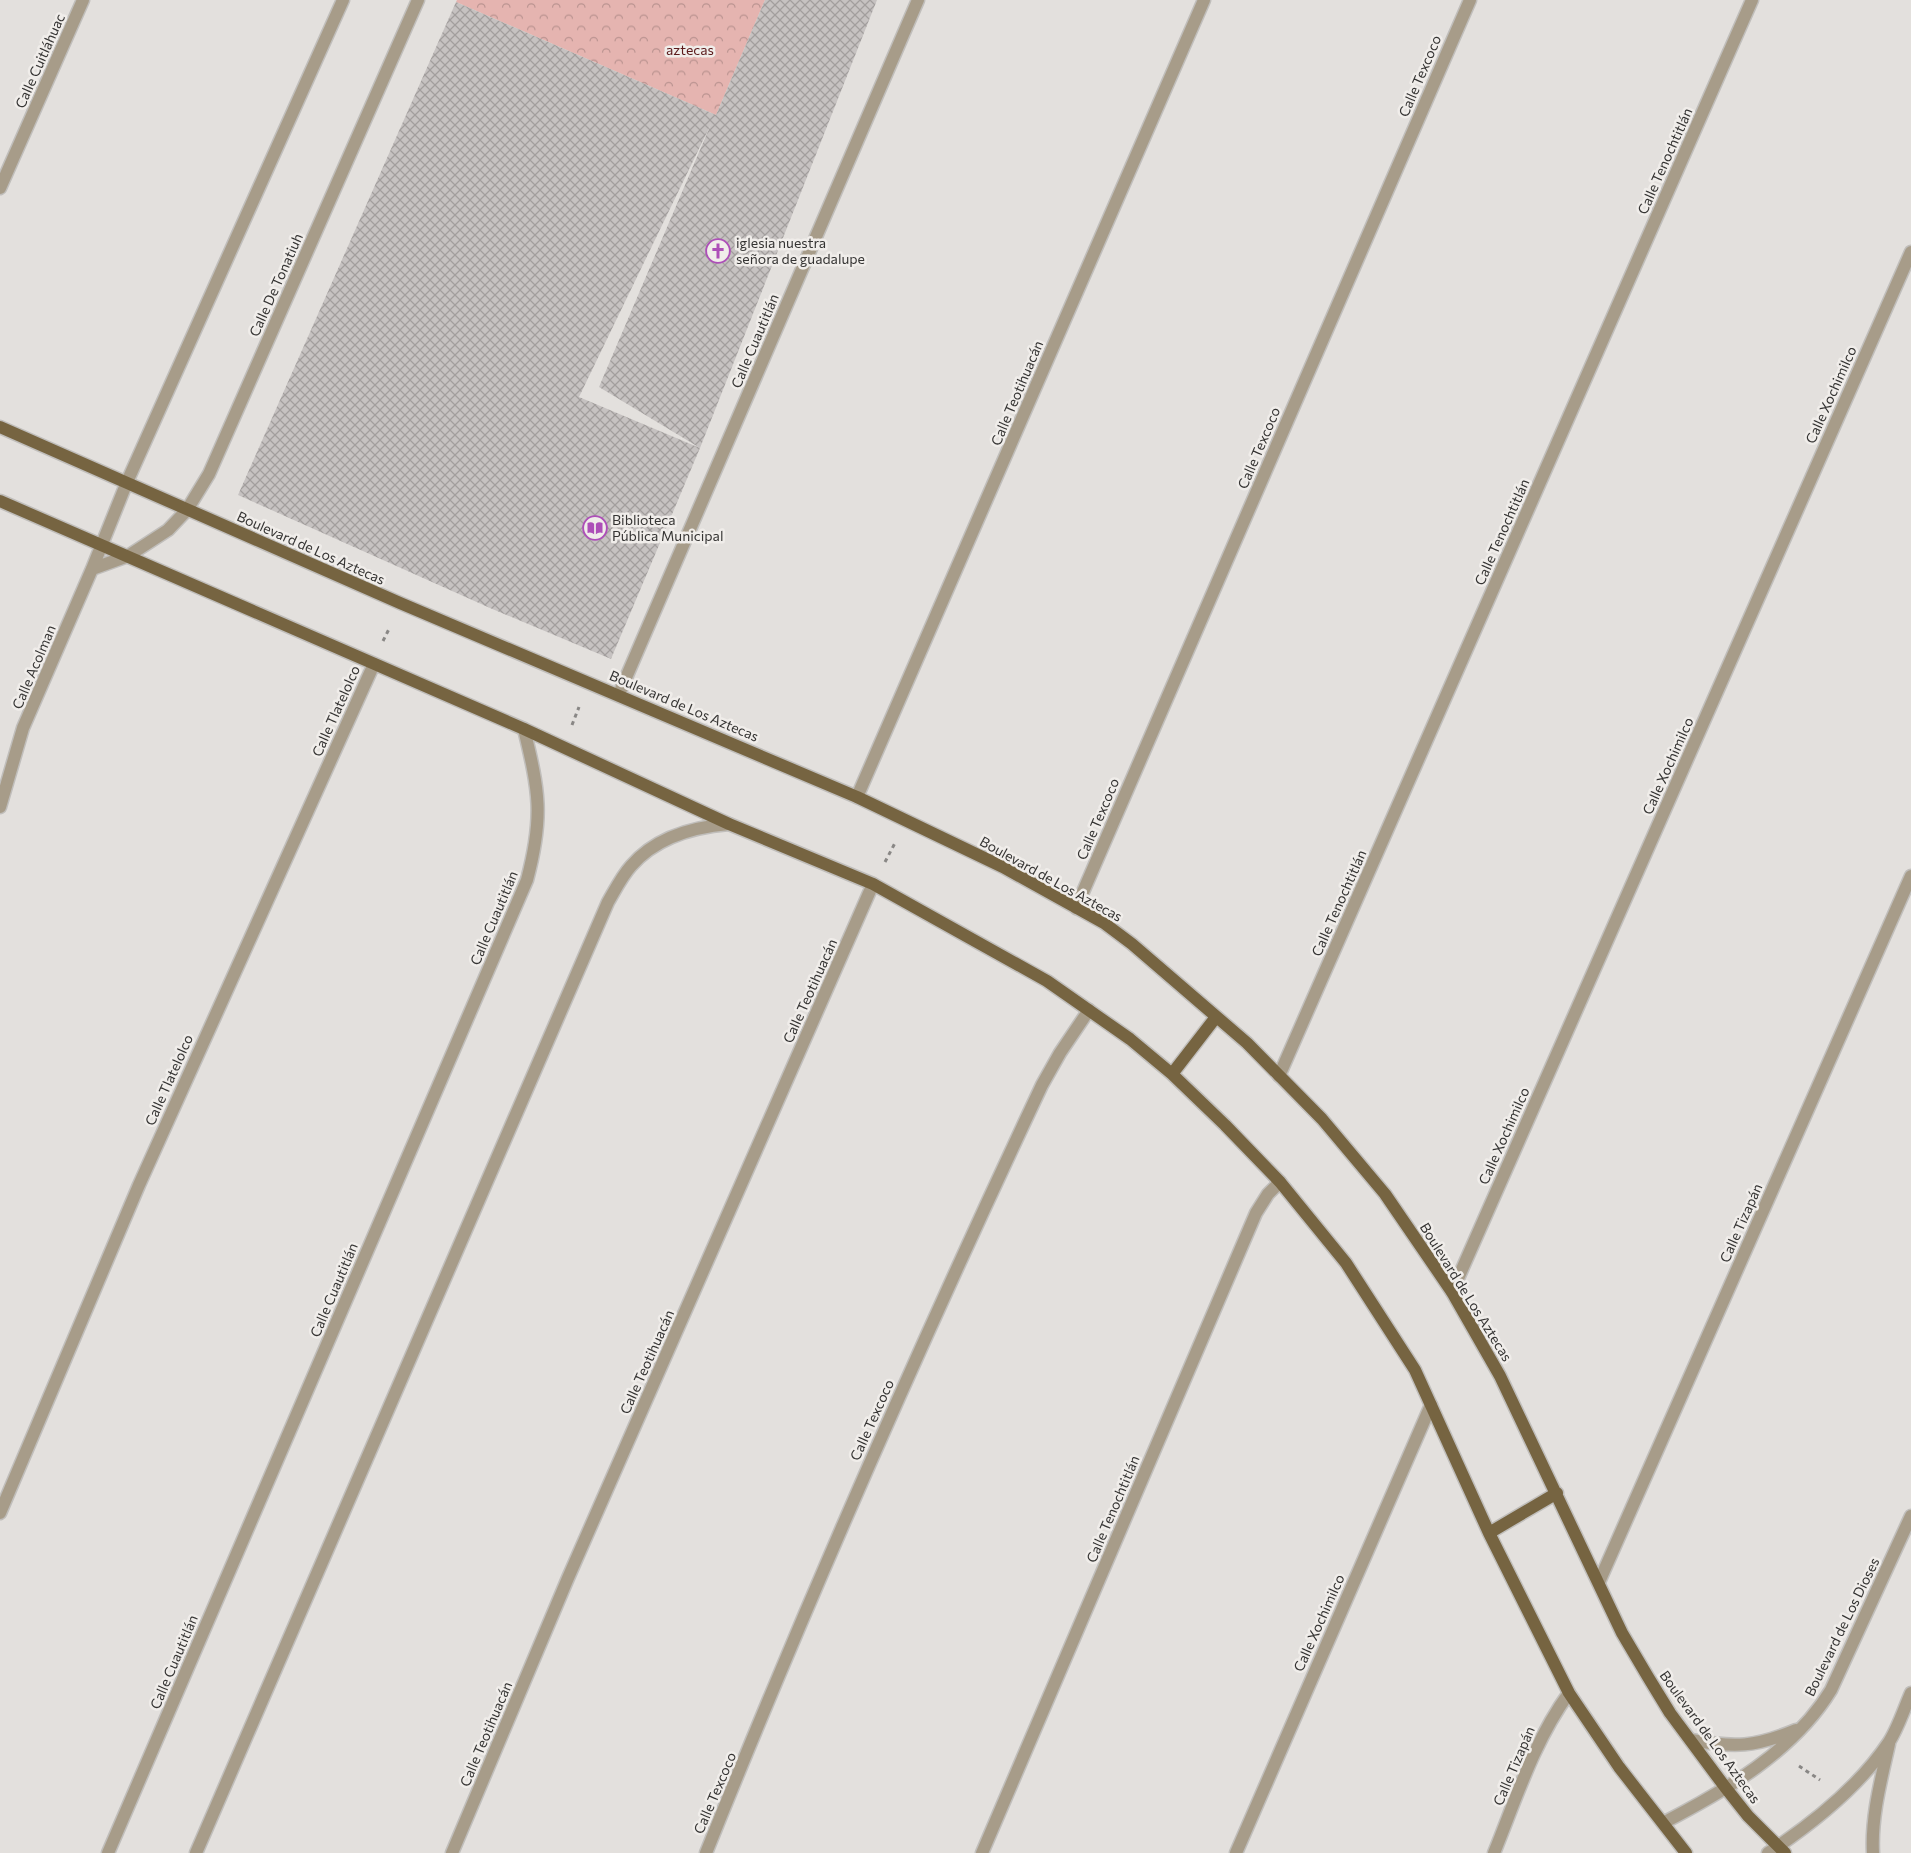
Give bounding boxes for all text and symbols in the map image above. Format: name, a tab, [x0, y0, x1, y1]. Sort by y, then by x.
street label: Calle Cuitláhuac	[11, 11, 68, 111]
street label: Calle Texcoco	[1395, 32, 1444, 119]
park label: aztecas	[666, 41, 714, 58]
street label: Calle Tenochtitlán	[1633, 105, 1696, 217]
street label: Calle De Tonatiuh	[245, 231, 306, 339]
place label: iglesia nuestra señora de guadalupe	[736, 234, 865, 267]
church icon: iglesia nuestra señora de guadalupe	[705, 238, 731, 264]
street label: Calle Cuautitlán	[727, 291, 782, 390]
street label: Calle Teotihuacán	[987, 338, 1046, 448]
street label: Calle Xochimilco	[1801, 344, 1860, 446]
street label: Calle Texcoco	[1234, 404, 1283, 491]
street label: Calle Tenochtitlán	[1470, 476, 1533, 588]
street label: Boulevard de Los Aztecas	[235, 507, 388, 588]
place label: Biblioteca Pública Municipal	[612, 511, 723, 544]
library icon: Biblioteca Pública Municipal	[582, 515, 608, 541]
street label: Calle Acolman	[8, 622, 59, 711]
street label: Calle Tlatelolco	[308, 663, 363, 759]
street label: Boulevard de Los Aztecas	[607, 666, 761, 745]
street label: Calle Xochimilco	[1638, 715, 1697, 817]
street label: Calle Texcoco	[1073, 775, 1122, 862]
street label: Boulevard de Los Aztecas	[977, 832, 1125, 925]
street label: Calle Tenochtitlán	[1307, 847, 1370, 959]
street label: Calle Cuautitlán	[466, 868, 521, 967]
street label: Calle Teotihuacán	[779, 936, 840, 1046]
street label: Calle Tlatelolco	[141, 1032, 196, 1128]
street label: Calle Xochimilco	[1474, 1085, 1533, 1187]
street label: Calle Tizapán	[1716, 1181, 1765, 1265]
street label: Boulevard de Los Aztecas	[1417, 1219, 1516, 1364]
street label: Calle Cuautitlán	[306, 1240, 361, 1339]
street label: Calle Teotihuacán	[616, 1307, 677, 1417]
street label: Calle Texcoco	[846, 1377, 897, 1463]
street label: Calle Tenochtitlán	[1082, 1453, 1143, 1565]
street label: Boulevard de Los Dioses	[1801, 1555, 1883, 1699]
street label: Calle Xochimilco	[1289, 1572, 1348, 1674]
street label: Calle Cuautitlán	[146, 1612, 201, 1711]
street label: Boulevard de Los Aztecas	[1656, 1667, 1764, 1806]
street label: Calle Teotihuacán	[456, 1679, 515, 1789]
street label: Calle Tizapán	[1489, 1724, 1538, 1808]
street label: Calle Texcoco	[690, 1749, 739, 1836]

